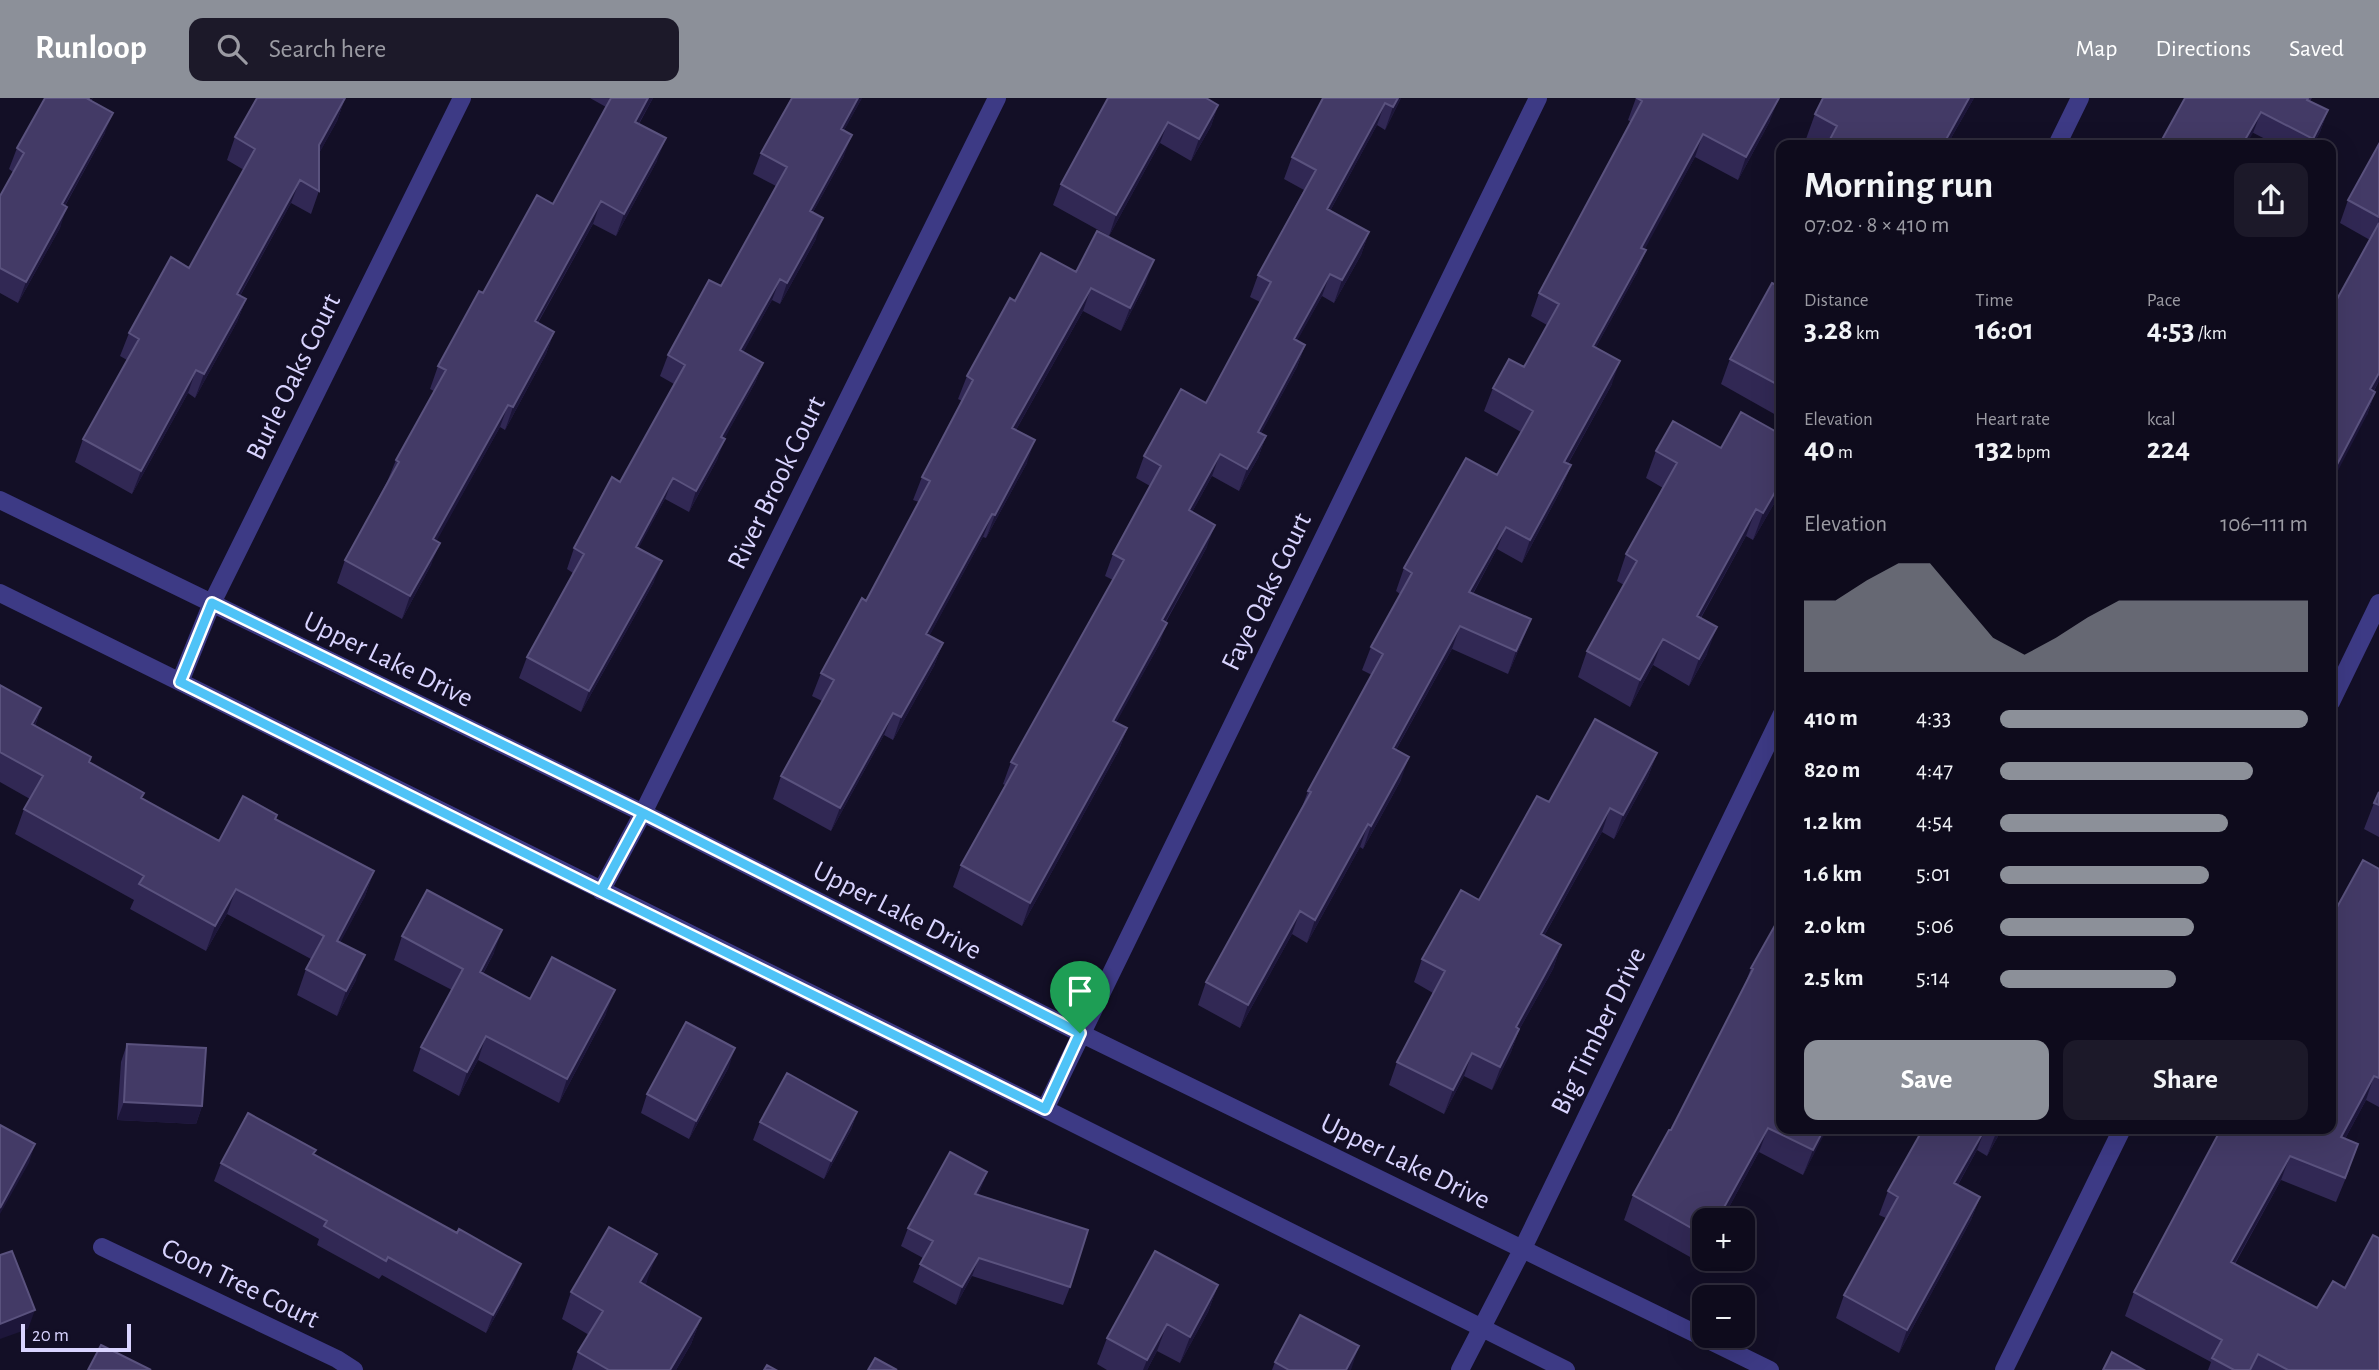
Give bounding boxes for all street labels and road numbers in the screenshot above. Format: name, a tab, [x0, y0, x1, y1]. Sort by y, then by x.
street label: Burle Oaks Court	[242, 290, 346, 464]
street label: River Brook Court	[723, 392, 831, 574]
street label: Faye Oaks Court	[1217, 509, 1317, 675]
street label: Upper Lake Drive	[299, 607, 477, 713]
street label: Upper Lake Drive	[808, 857, 986, 965]
street label: Big Timber Drive	[1546, 943, 1652, 1119]
street label: Upper Lake Drive	[1316, 1109, 1494, 1215]
street label: Coon Tree Court	[157, 1234, 323, 1334]

